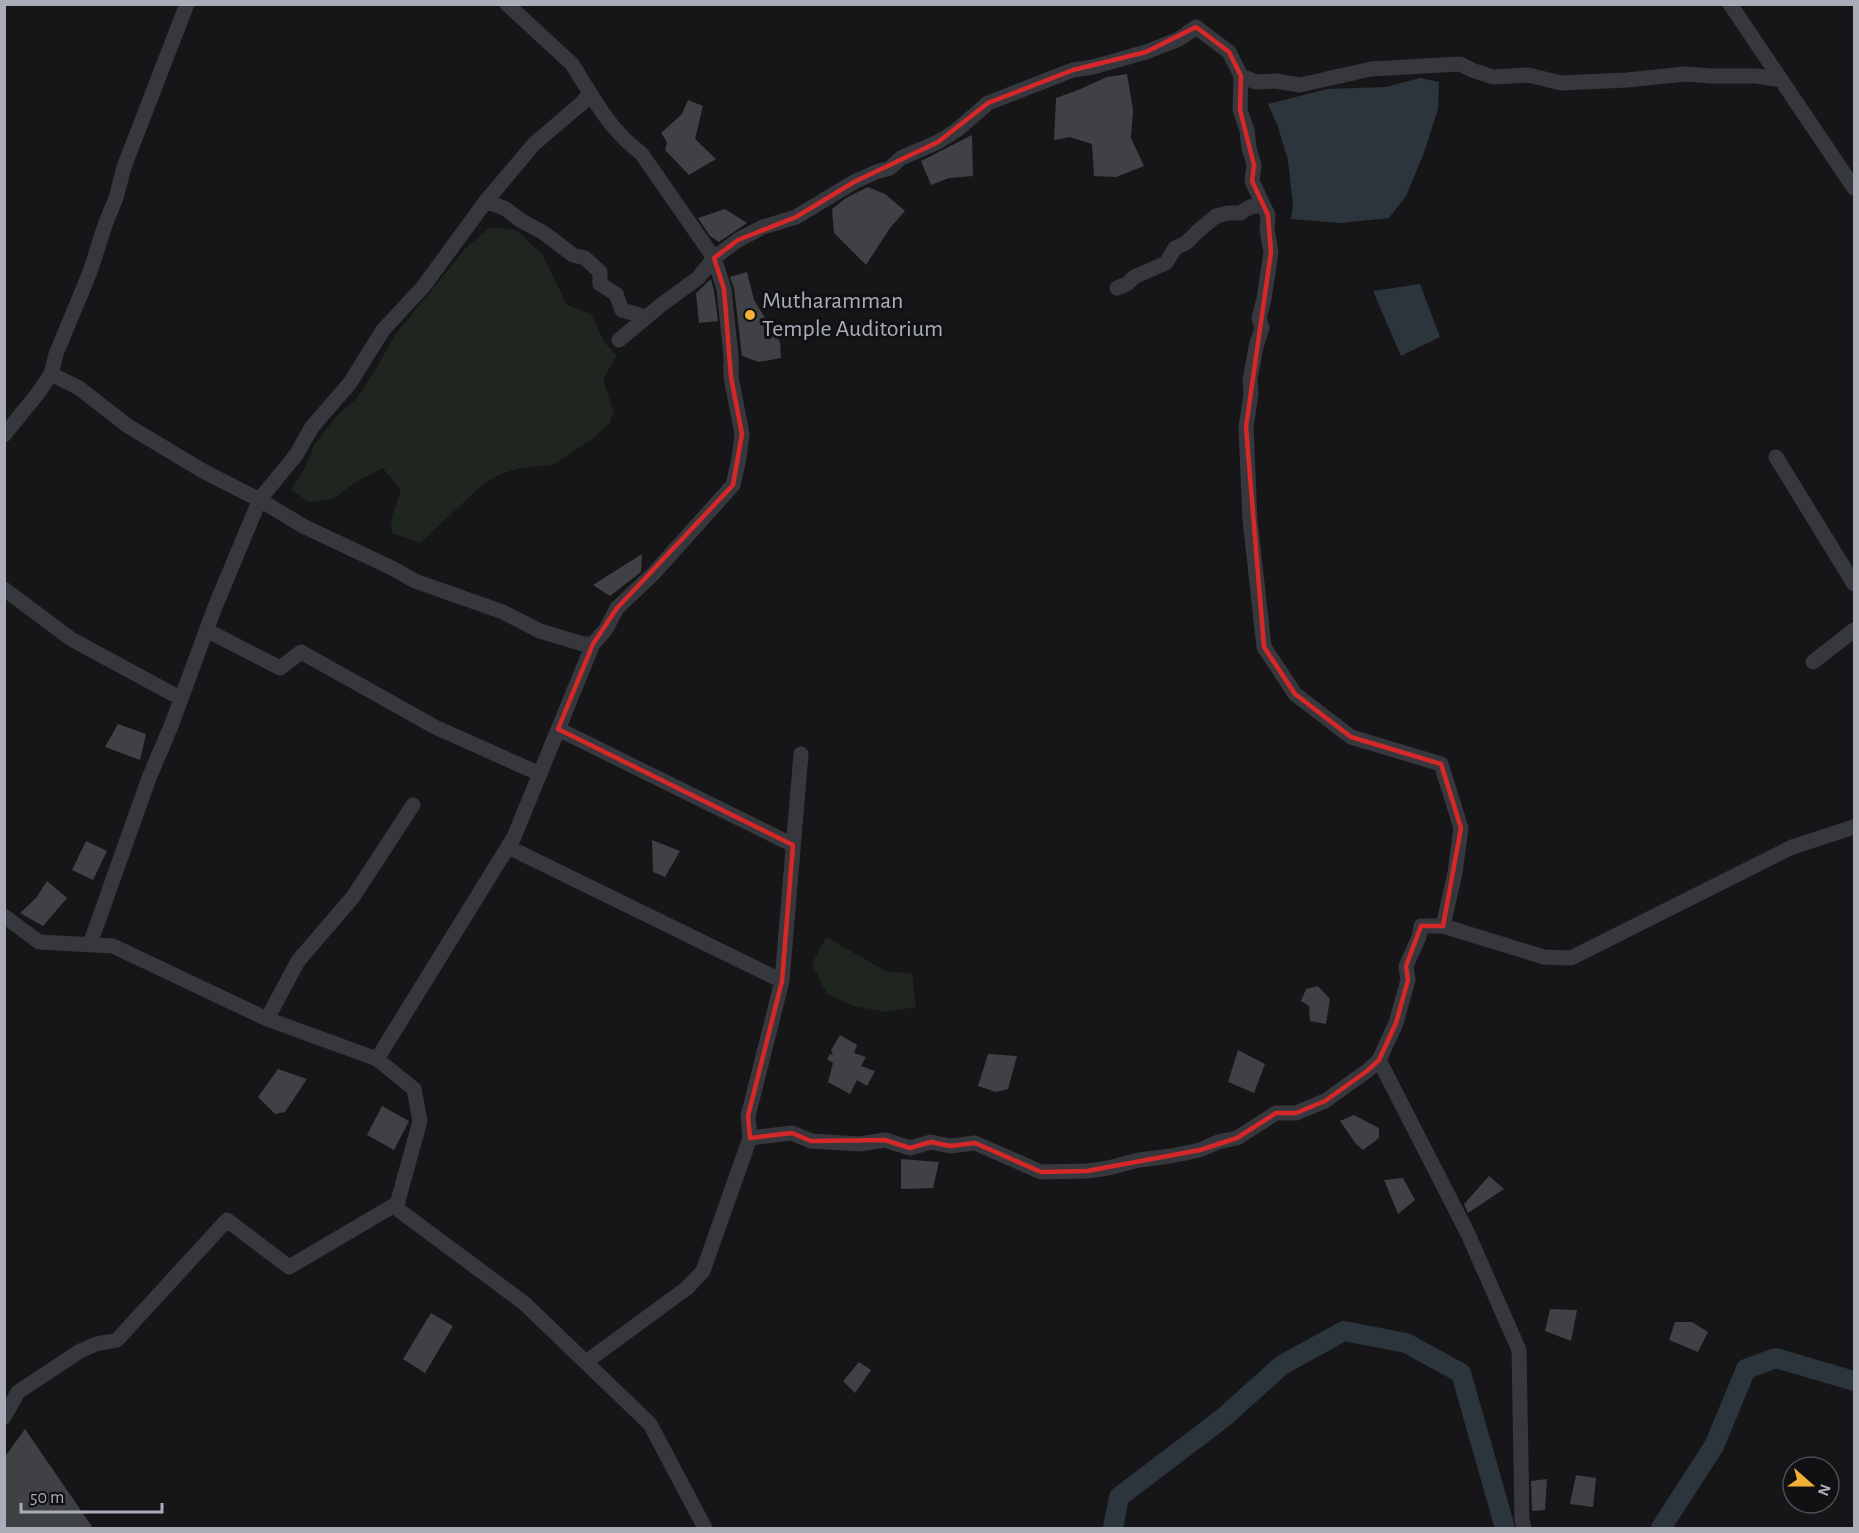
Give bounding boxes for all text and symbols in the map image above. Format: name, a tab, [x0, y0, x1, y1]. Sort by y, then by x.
place label: Mutharamman Temple Auditorium	[762, 289, 943, 341]
marker: Mutharamman Temple Auditorium	[743, 308, 757, 322]
north arrow	[1781, 1455, 1841, 1515]
scale bar	[21, 1476, 162, 1514]
text: N	[1815, 1482, 1834, 1498]
text: 50 m	[30, 1489, 64, 1507]

